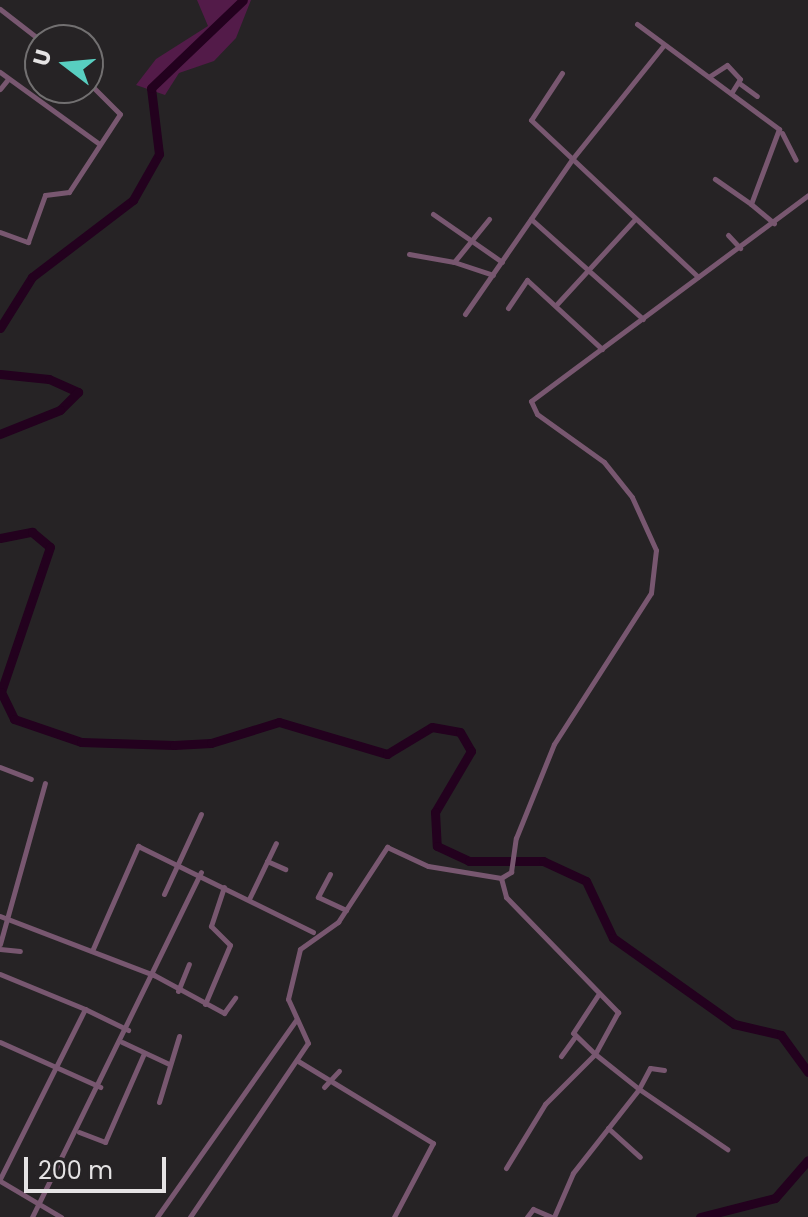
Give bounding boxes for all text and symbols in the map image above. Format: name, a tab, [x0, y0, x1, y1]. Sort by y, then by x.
north arrow	[24, 24, 104, 104]
text: U	[25, 46, 59, 70]
scale bar	[28, 1141, 170, 1191]
text: 200 m	[38, 1154, 113, 1187]

